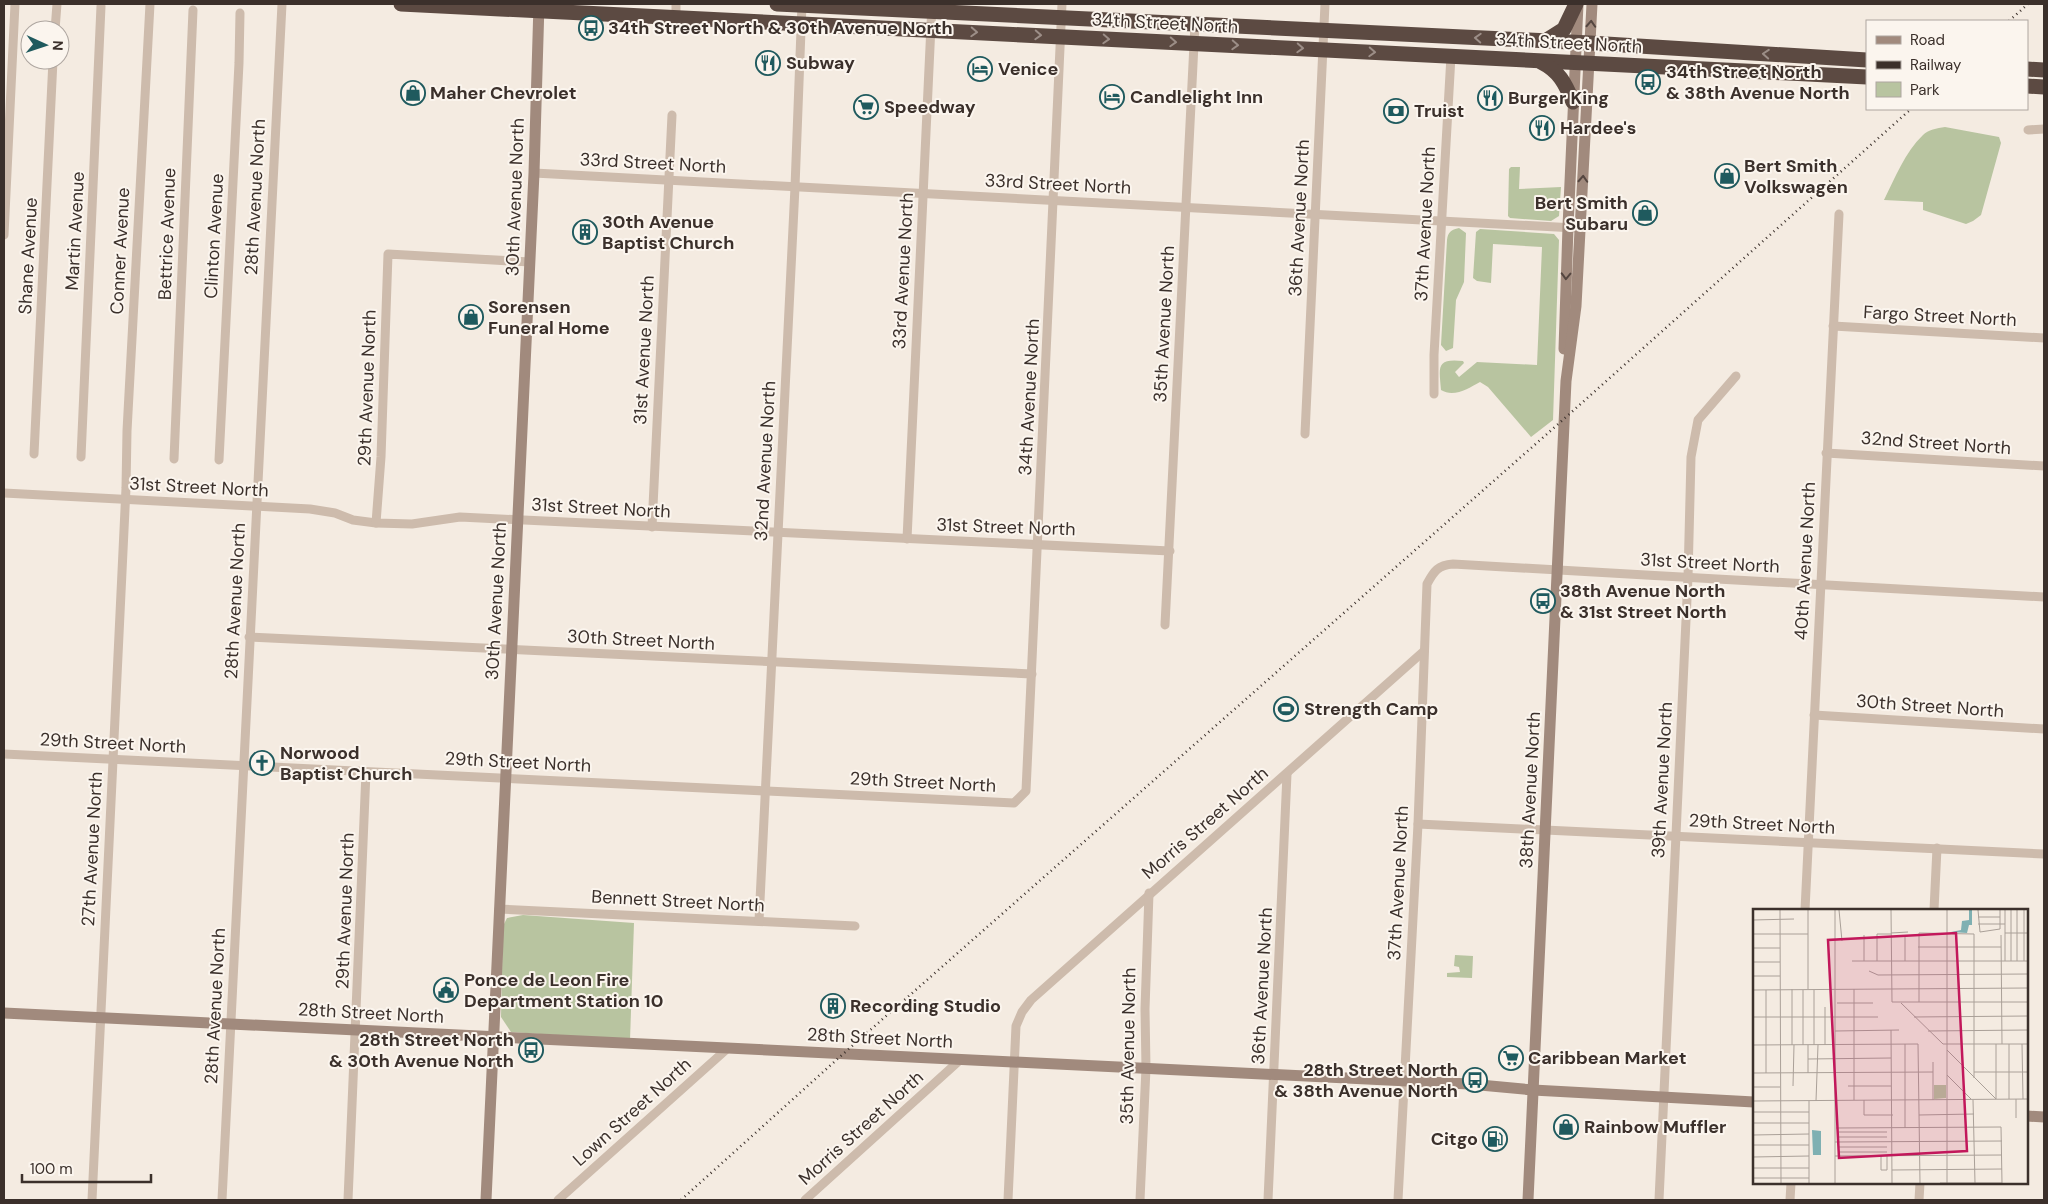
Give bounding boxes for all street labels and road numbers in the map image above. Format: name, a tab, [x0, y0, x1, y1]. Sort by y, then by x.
street label: 34th Street North	[1091, 7, 1239, 39]
street label: 34th Street North	[1495, 27, 1643, 59]
street label: 30th Avenue North	[500, 117, 530, 277]
street label: 28th Avenue North	[239, 118, 271, 276]
street label: 36th Avenue North	[1283, 139, 1315, 297]
street label: 37th Avenue North	[1409, 146, 1441, 302]
street label: 33rd Street North	[579, 147, 727, 179]
street label: Bettrice Avenue	[153, 167, 181, 301]
street label: 33rd Street North	[984, 168, 1132, 200]
street label: Martin Avenue	[60, 171, 90, 291]
street label: Clinton Avenue	[199, 173, 229, 299]
street label: Conner Avenue	[105, 187, 135, 315]
street label: 33rd Avenue North	[887, 192, 919, 350]
street label: Shane Avenue	[13, 197, 43, 315]
street label: 35th Avenue North	[1148, 245, 1180, 403]
street label: 31st Avenue North	[628, 275, 660, 425]
street label: Fargo Street North	[1863, 300, 2017, 332]
street label: 29th Avenue North	[352, 309, 382, 467]
street label: 34th Avenue North	[1013, 318, 1045, 476]
street label: 32nd Avenue North	[749, 380, 781, 542]
street label: 32nd Street North	[1860, 426, 2012, 460]
street label: 31st Street North	[129, 471, 269, 503]
street label: 40th Avenue North	[1789, 481, 1821, 641]
street label: 31st Street North	[531, 492, 671, 524]
street label: 31st Street North	[936, 513, 1076, 541]
street label: 30th Avenue North	[480, 521, 512, 681]
street label: 28th Avenue North	[219, 522, 251, 680]
street label: 31st Street North	[1640, 547, 1780, 579]
street label: 30th Street North	[566, 624, 716, 656]
street label: 30th Street North	[1855, 689, 2005, 723]
street label: 39th Avenue North	[1646, 701, 1678, 859]
street label: 38th Avenue North	[1514, 711, 1546, 869]
street label: 29th Street North	[39, 727, 187, 759]
street label: 29th Street North	[444, 746, 592, 778]
street label: Morris Street North	[1137, 761, 1273, 885]
street label: 29th Street North	[849, 766, 997, 798]
street label: 27th Avenue North	[76, 771, 108, 927]
street label: 37th Avenue North	[1382, 805, 1414, 961]
street label: 29th Street North	[1688, 808, 1836, 840]
street label: 29th Avenue North	[330, 832, 360, 990]
street label: Bennett Street North	[591, 884, 765, 918]
street label: 36th Avenue North	[1246, 907, 1278, 1065]
street label: 28th Avenue North	[199, 927, 231, 1085]
street label: 35th Avenue North	[1115, 967, 1141, 1125]
street label: 28th Street North	[297, 997, 445, 1029]
street label: 28th Street North	[806, 1022, 954, 1054]
street label: Lown Street North	[568, 1052, 696, 1172]
street label: Morris Street North	[793, 1065, 929, 1191]

